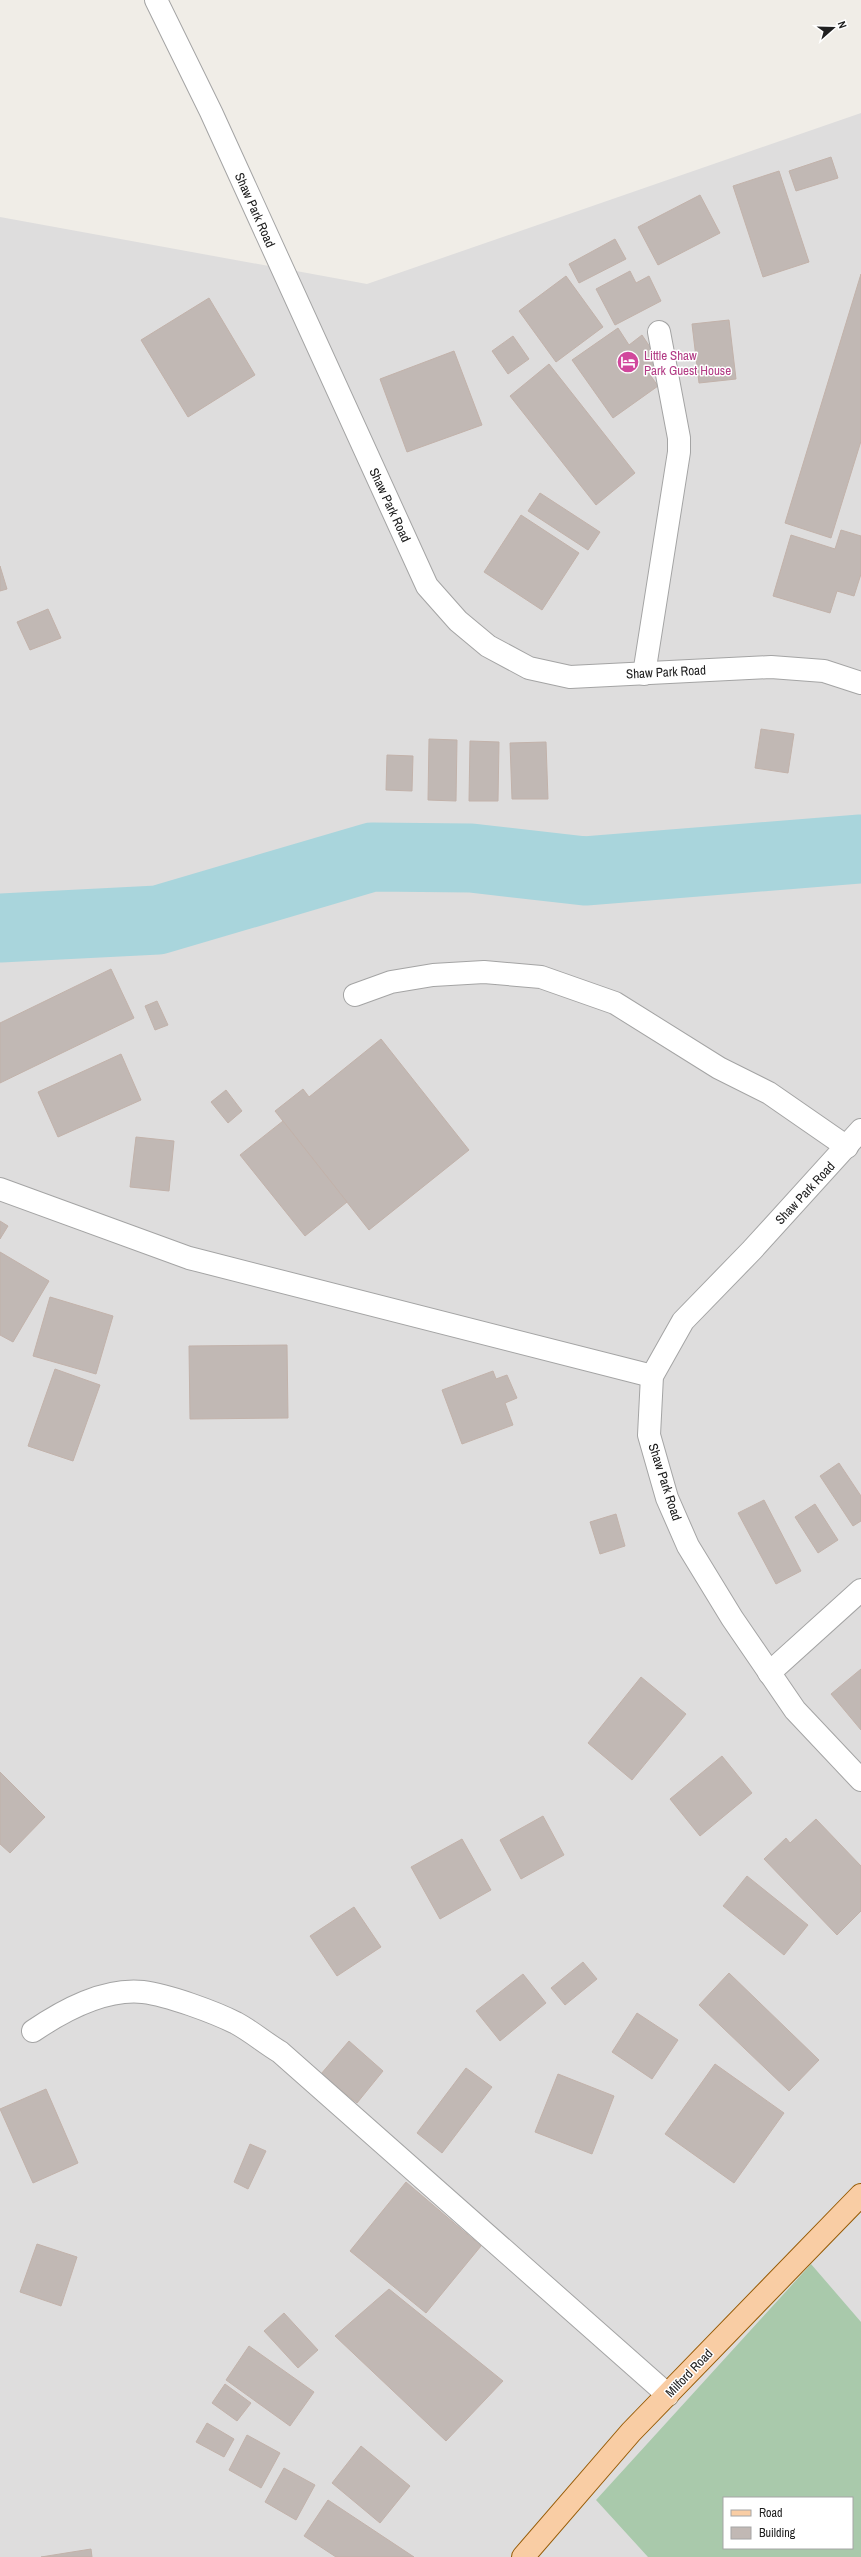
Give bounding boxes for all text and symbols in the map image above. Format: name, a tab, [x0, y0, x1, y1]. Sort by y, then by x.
north arrow	[813, 8, 853, 48]
text: N	[835, 19, 850, 30]
street label: Shaw Park Road	[231, 170, 279, 250]
place label: Little Shaw Park Guest House	[644, 347, 731, 379]
hotel icon: Little Shaw Park Guest House	[615, 349, 641, 375]
street label: Shaw Park Road	[365, 465, 415, 545]
street label: Shaw Park Road	[626, 661, 706, 683]
street label: Shaw Park Road	[772, 1158, 839, 1228]
street label: Shaw Park Road	[645, 1441, 685, 1523]
street label: Milford Road	[662, 2345, 716, 2401]
legend	[723, 2497, 853, 2549]
text: Road	[759, 2505, 783, 2521]
text: Building	[759, 2525, 796, 2541]

